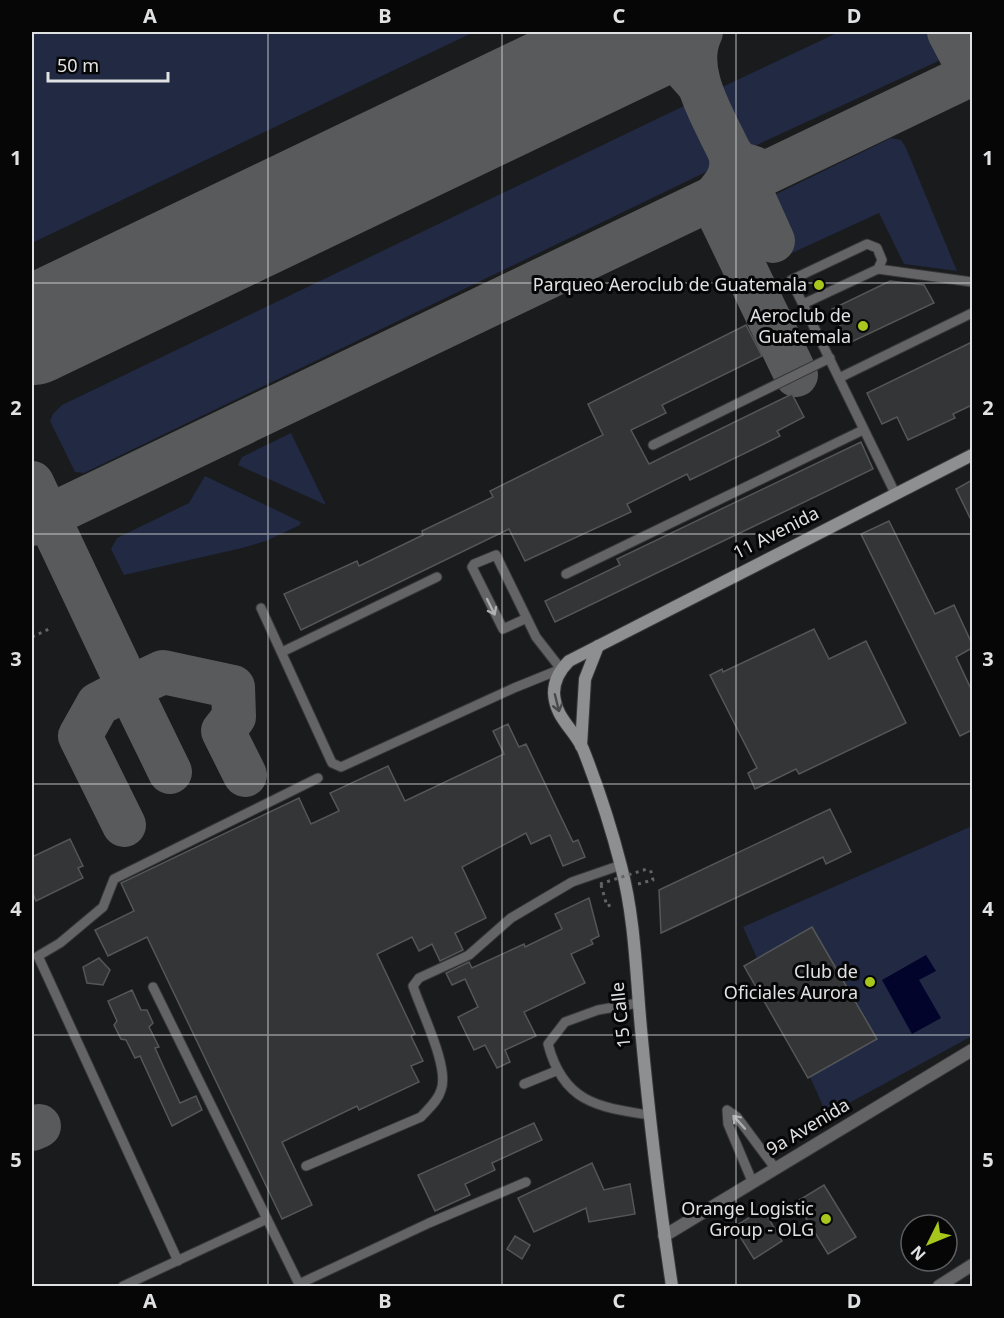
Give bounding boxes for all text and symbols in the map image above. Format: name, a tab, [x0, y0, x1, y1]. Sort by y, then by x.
text: A	[143, 2, 157, 29]
text: B	[378, 2, 392, 29]
text: C	[613, 2, 626, 29]
text: D	[847, 2, 861, 29]
scale bar	[48, 45, 168, 83]
text: 50 m	[57, 53, 99, 77]
text: 1	[10, 144, 22, 171]
text: 1	[982, 144, 994, 171]
place label: Parqueo Aeroclub de Guatemala	[533, 272, 807, 296]
marker: Parqueo Aeroclub de Guatemala	[812, 278, 826, 292]
place label: Aeroclub de Guatemala	[750, 303, 851, 348]
marker: Aeroclub de Guatemala	[856, 319, 870, 333]
text: 2	[10, 394, 22, 421]
text: 2	[982, 394, 994, 421]
street label: 11 Avenida	[729, 500, 822, 564]
one-way arrow	[486, 597, 498, 615]
text: 3	[10, 645, 22, 672]
text: 3	[982, 645, 994, 672]
one-way arrow	[552, 693, 563, 712]
text: 4	[10, 895, 22, 922]
text: 4	[982, 895, 994, 922]
place label: Club de Oficiales Aurora	[724, 959, 858, 1004]
marker: Club de Oficiales Aurora	[863, 975, 877, 989]
street label: 15 Calle	[605, 981, 635, 1049]
street label: 9a Avenida	[762, 1092, 853, 1160]
one-way arrow	[732, 1114, 746, 1129]
text: 5	[10, 1146, 22, 1173]
text: 5	[982, 1146, 994, 1173]
place label: Orange Logistic Group - OLG	[681, 1196, 814, 1241]
marker: Orange Logistic Group - OLG	[819, 1212, 833, 1226]
north arrow	[899, 1213, 959, 1273]
text: N	[906, 1241, 931, 1265]
text: A	[143, 1287, 157, 1314]
text: B	[378, 1287, 392, 1314]
text: C	[613, 1287, 626, 1314]
text: D	[847, 1287, 861, 1314]

